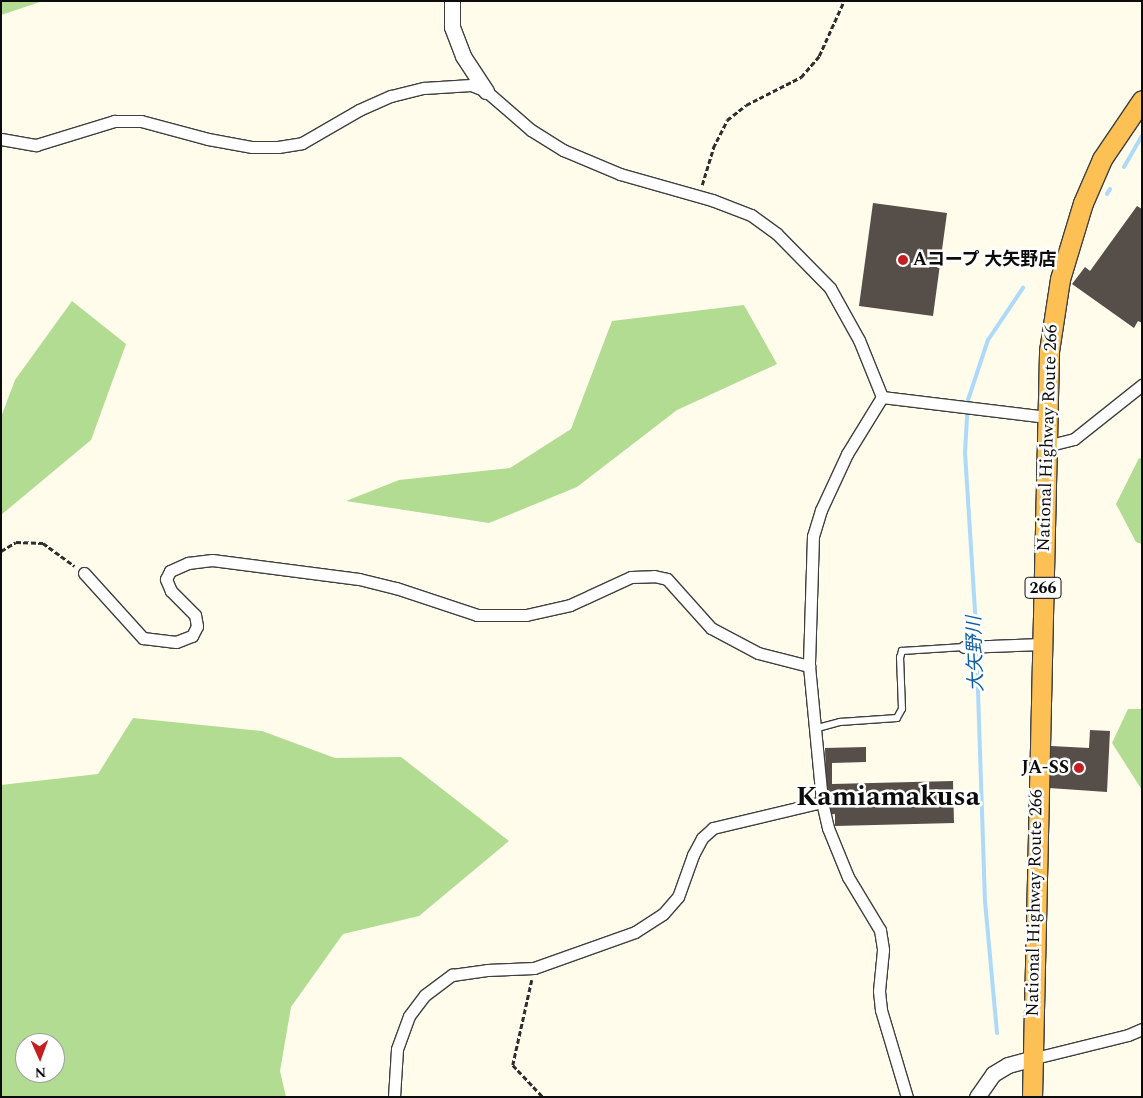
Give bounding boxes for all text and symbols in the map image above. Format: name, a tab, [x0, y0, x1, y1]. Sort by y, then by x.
place label: Aコープ 大矢野店	[913, 249, 1057, 271]
marker: Aコープ 大矢野店	[897, 254, 909, 266]
street label: National Highway Route 266	[1033, 324, 1063, 552]
road number: 266	[1024, 574, 1062, 602]
water label: 大矢野川	[963, 616, 989, 692]
place label: JA-SS	[1021, 757, 1069, 779]
marker: JA-SS	[1073, 762, 1085, 774]
district label: Kamiamakusa	[796, 780, 980, 814]
street label: National Highway Route 266	[1022, 789, 1048, 1017]
north arrow	[15, 1033, 65, 1083]
text: N	[34, 1062, 47, 1083]

